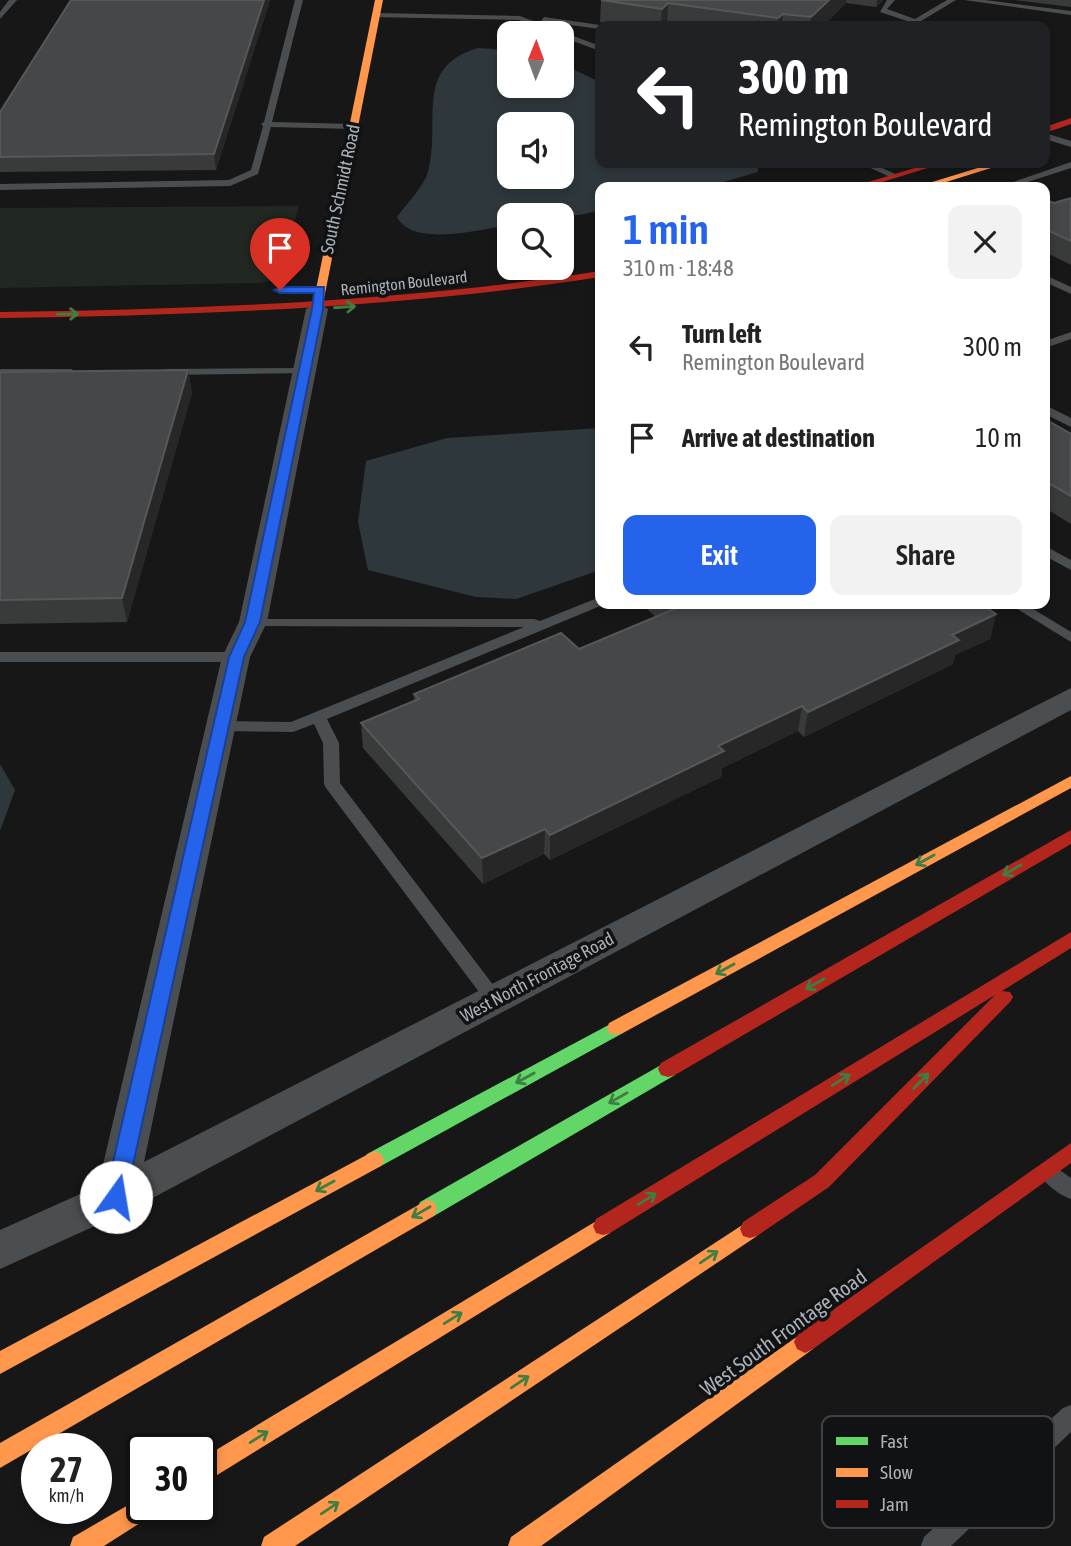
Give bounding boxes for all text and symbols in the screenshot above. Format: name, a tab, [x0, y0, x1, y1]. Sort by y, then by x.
north arrow	[497, 21, 574, 98]
map controls	[497, 21, 574, 280]
text: 300 m	[738, 48, 849, 104]
icon: left	[623, 49, 714, 140]
text: Remington Boulevard	[738, 106, 992, 143]
button: sound	[497, 112, 574, 189]
street label: South Schmidt Road	[316, 122, 364, 256]
button: search	[497, 203, 574, 280]
text: 1 min	[623, 205, 709, 253]
button: close	[948, 205, 1022, 279]
pin	[250, 218, 310, 290]
icon: arrive	[261, 229, 299, 267]
text: 310 m · 18:48	[623, 255, 734, 281]
street label: Remington Boulevard	[340, 267, 468, 300]
one-way arrow	[333, 300, 355, 313]
one-way arrow	[56, 307, 79, 320]
text: Turn left	[682, 319, 762, 349]
icon: left	[623, 328, 661, 366]
text: 300 m	[963, 332, 1022, 362]
text: Remington Boulevard	[682, 349, 865, 375]
icon: arrive	[623, 419, 661, 457]
text: Arrive at destination	[682, 423, 875, 453]
text: 10 m	[975, 423, 1022, 453]
button: Exit	[623, 515, 816, 595]
button: Share	[830, 515, 1022, 595]
one-way arrow	[915, 854, 936, 867]
one-way arrow	[1002, 864, 1022, 878]
street label: West North Frontage Road	[457, 928, 617, 1026]
one-way arrow	[715, 963, 736, 976]
one-way arrow	[805, 978, 825, 992]
one-way arrow	[515, 1072, 536, 1085]
one-way arrow	[830, 1072, 850, 1086]
one-way arrow	[912, 1073, 929, 1090]
one-way arrow	[609, 1092, 629, 1106]
position arrow	[79, 1160, 153, 1234]
one-way arrow	[316, 1180, 336, 1194]
one-way arrow	[637, 1191, 656, 1206]
one-way arrow	[412, 1206, 432, 1220]
one-way arrow	[699, 1249, 718, 1264]
street label: West South Frontage Road	[695, 1264, 871, 1400]
one-way arrow	[443, 1311, 463, 1325]
one-way arrow	[509, 1375, 529, 1389]
legend	[822, 1416, 1054, 1528]
one-way arrow	[249, 1430, 269, 1444]
text: Fast	[880, 1430, 908, 1452]
speed limit sign: 30	[126, 1433, 217, 1524]
text: 27	[50, 1449, 83, 1489]
text: Slow	[880, 1461, 914, 1483]
text: km/h	[49, 1485, 84, 1506]
text: Jam	[880, 1493, 909, 1515]
one-way arrow	[320, 1501, 339, 1515]

